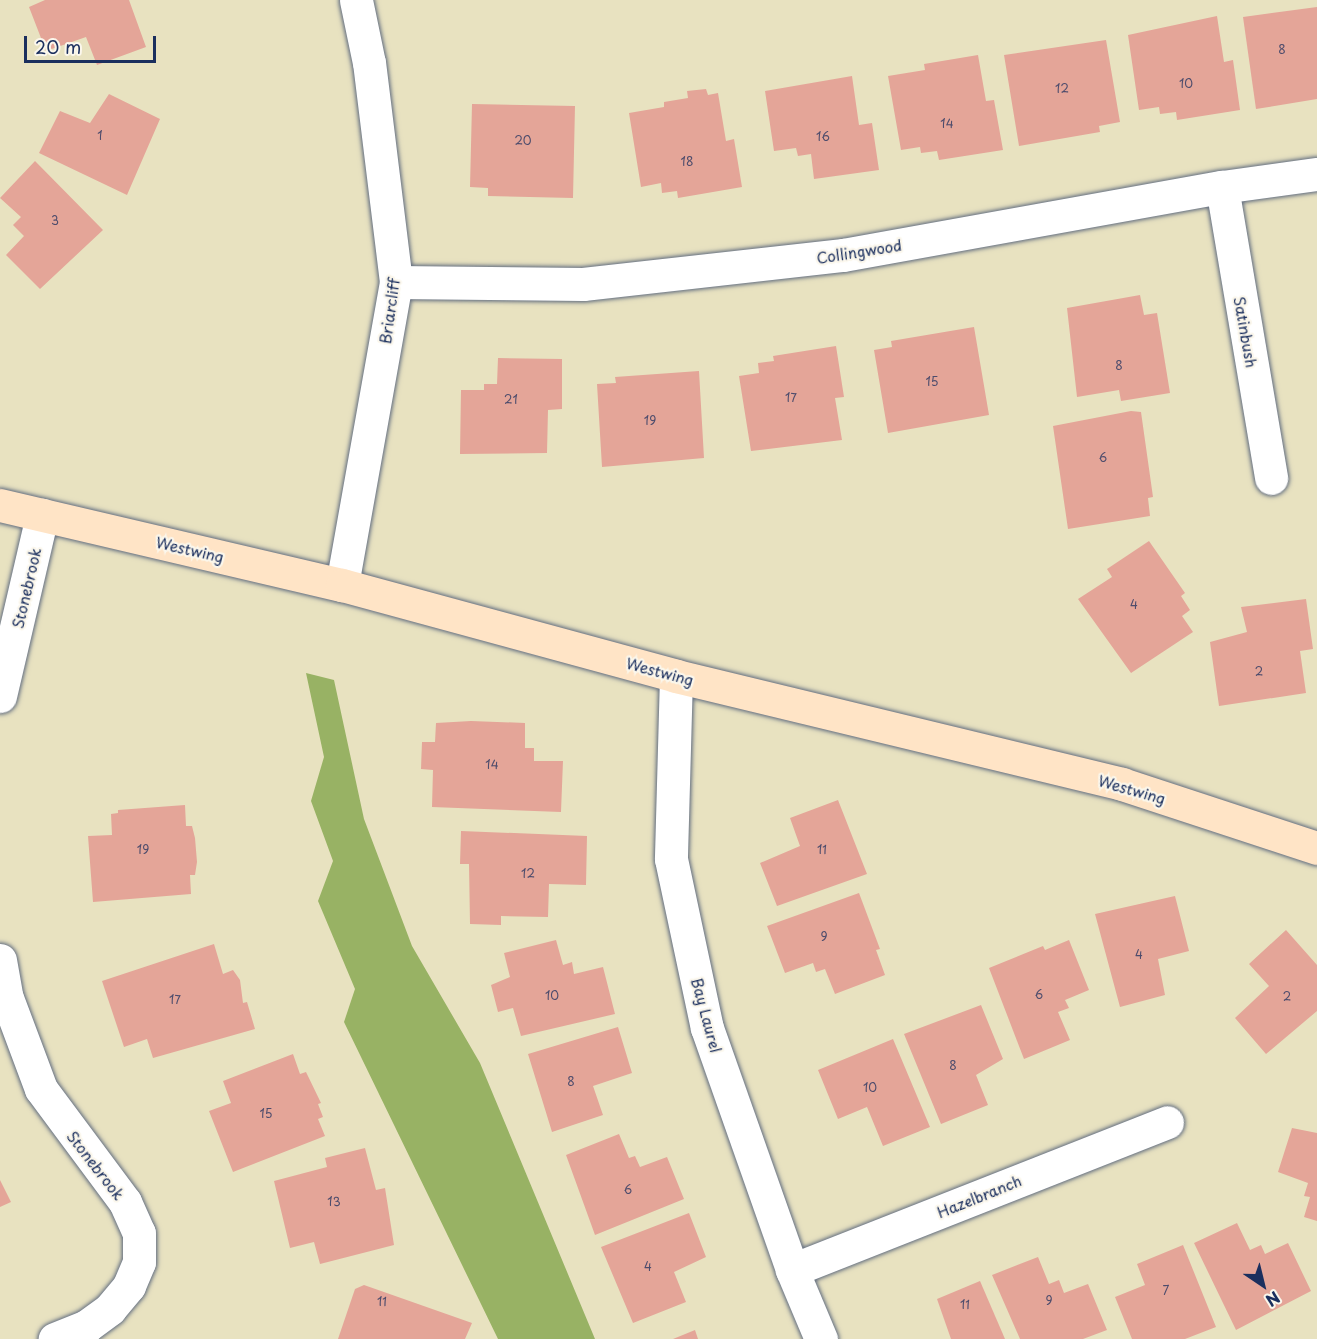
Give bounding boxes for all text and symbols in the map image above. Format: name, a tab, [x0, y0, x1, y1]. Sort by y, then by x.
scale bar	[27, 24, 159, 62]
text: 20 m	[35, 33, 81, 60]
house number: 8	[1278, 43, 1286, 57]
house number: 10	[1179, 77, 1193, 91]
house number: 12	[1055, 82, 1069, 96]
house number: 14	[940, 117, 954, 131]
house number: 1	[97, 129, 103, 143]
house number: 16	[816, 130, 830, 144]
house number: 20	[514, 134, 532, 148]
house number: 18	[681, 155, 693, 169]
house number: 3	[51, 214, 59, 228]
street label: Collingwood	[815, 235, 903, 267]
street label: Briarcliff	[375, 277, 403, 345]
street label: Satinbush	[1231, 295, 1261, 369]
house number: 8	[1115, 359, 1123, 373]
house number: 15	[925, 375, 939, 389]
house number: 17	[785, 391, 797, 405]
house number: 21	[504, 393, 518, 407]
house number: 19	[644, 414, 656, 428]
house number: 6	[1099, 451, 1107, 465]
street label: Westwing	[154, 532, 226, 566]
street label: Stonebrook	[8, 546, 44, 630]
house number: 4	[1130, 598, 1138, 612]
street label: Westwing	[624, 653, 696, 689]
house number: 2	[1255, 665, 1263, 679]
house number: 14	[485, 758, 499, 772]
street label: Westwing	[1096, 771, 1168, 807]
house number: 19	[137, 843, 149, 857]
house number: 11	[817, 843, 827, 857]
house number: 12	[521, 867, 535, 881]
house number: 9	[820, 930, 828, 944]
house number: 4	[1135, 948, 1143, 962]
street label: Bay Laurel	[688, 976, 726, 1054]
house number: 6	[1035, 988, 1043, 1002]
house number: 10	[545, 989, 559, 1003]
house number: 2	[1283, 990, 1291, 1004]
house number: 17	[169, 993, 181, 1007]
house number: 8	[949, 1059, 957, 1073]
house number: 8	[567, 1075, 575, 1089]
house number: 10	[863, 1081, 877, 1095]
house number: 15	[259, 1107, 273, 1121]
street label: Stonebrook	[64, 1127, 128, 1203]
street label: Hazelbranch	[934, 1171, 1024, 1221]
house number: 6	[624, 1183, 632, 1197]
house number: 13	[327, 1195, 341, 1209]
north arrow	[1233, 1255, 1293, 1315]
house number: 4	[644, 1260, 652, 1274]
house number: 7	[1163, 1284, 1169, 1298]
text: N	[1261, 1286, 1285, 1313]
house number: 9	[1045, 1294, 1053, 1308]
house number: 11	[377, 1295, 387, 1309]
house number: 11	[960, 1298, 970, 1312]

